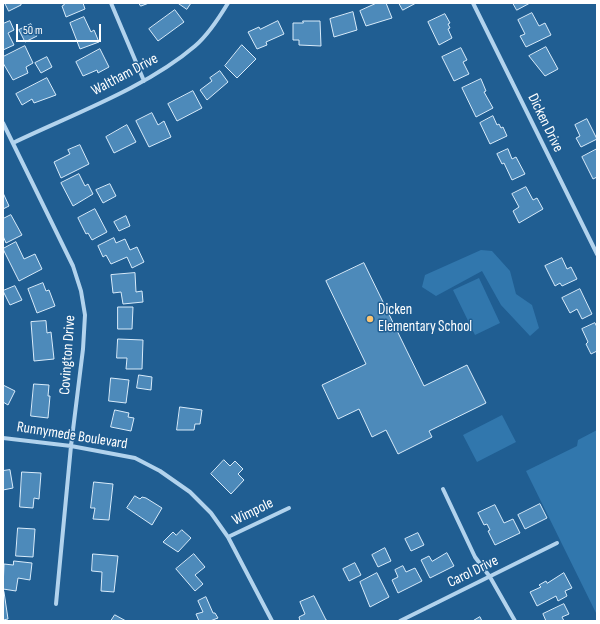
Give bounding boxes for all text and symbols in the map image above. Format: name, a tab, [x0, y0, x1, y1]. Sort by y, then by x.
scale bar	[18, 16, 103, 42]
text: 50 m	[23, 23, 43, 38]
street label: Waltham Drive	[89, 50, 161, 100]
street label: Dicken Drive	[523, 91, 567, 155]
place label: Dicken Elementary School	[378, 301, 472, 336]
marker: Dicken Elementary School	[365, 314, 375, 324]
street label: Covington Drive	[56, 315, 80, 395]
street label: Runnymede Boulevard	[15, 418, 129, 454]
street label: Wimpole	[230, 494, 276, 530]
street label: Carol Drive	[445, 552, 501, 592]

